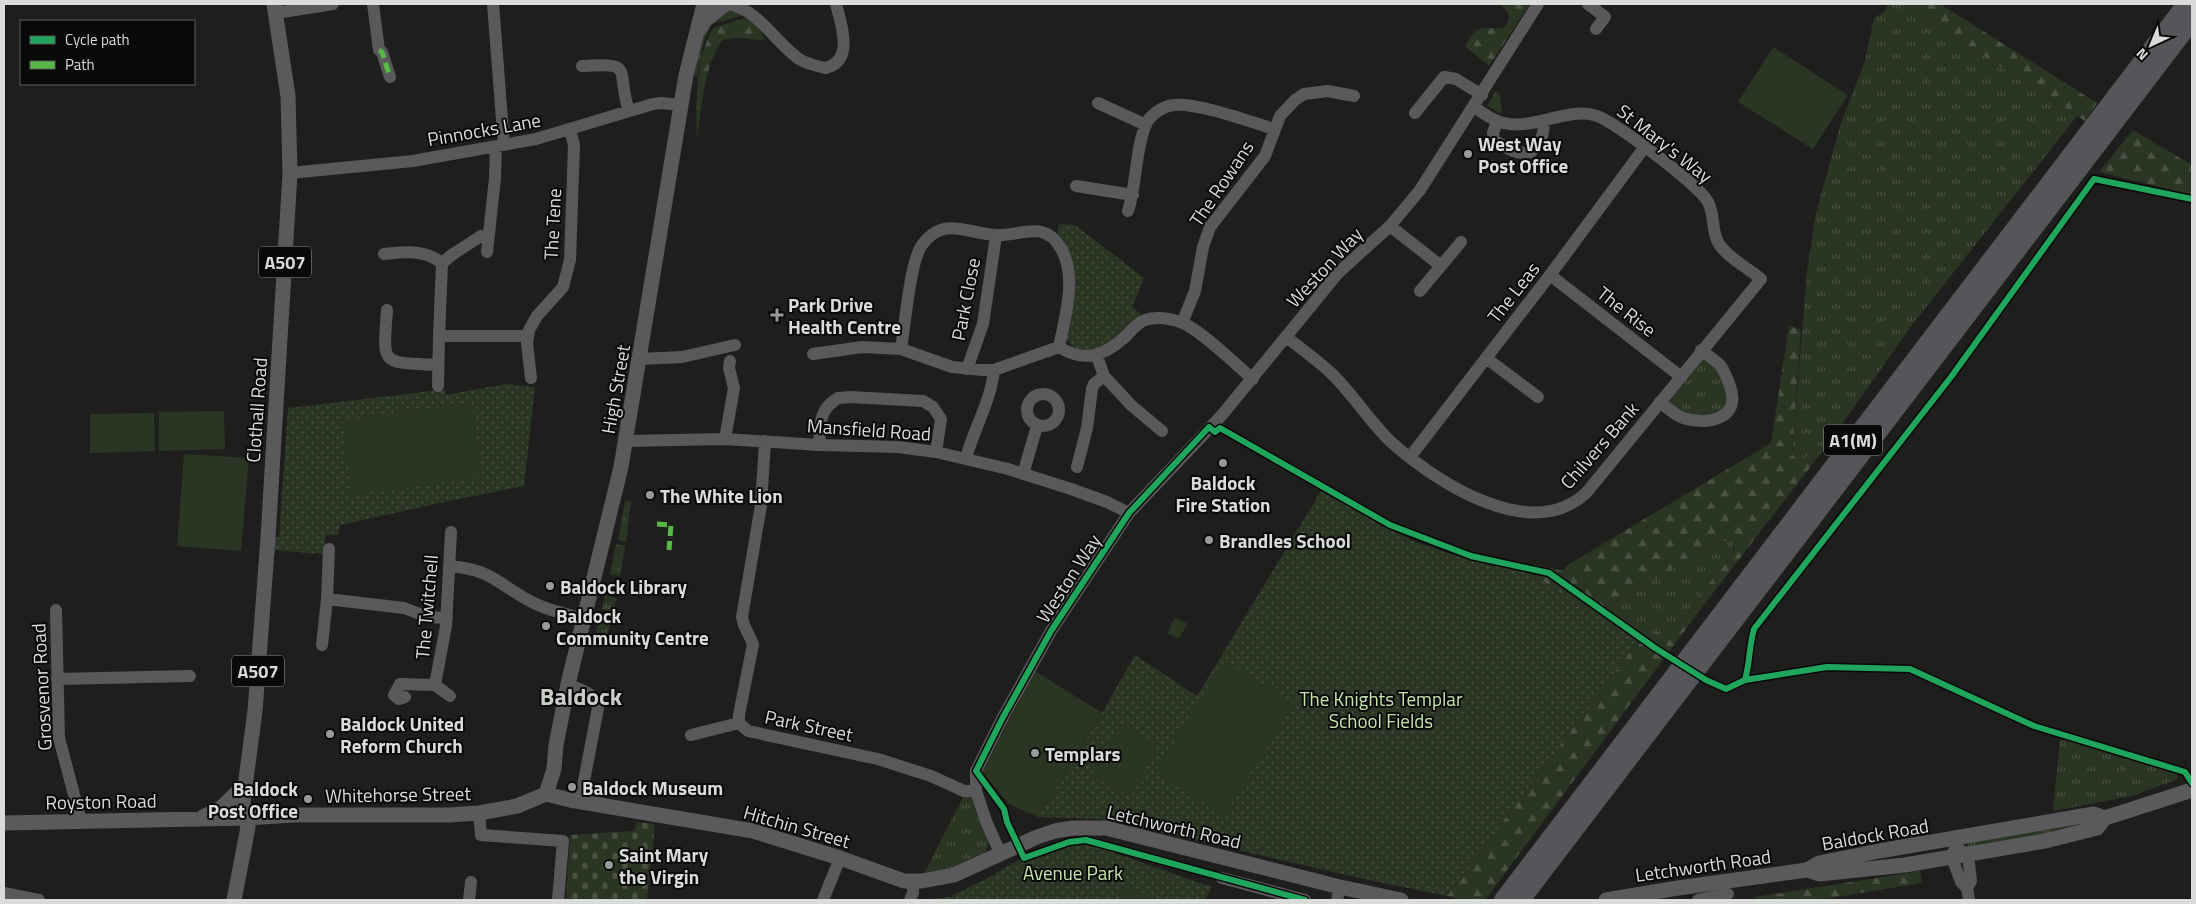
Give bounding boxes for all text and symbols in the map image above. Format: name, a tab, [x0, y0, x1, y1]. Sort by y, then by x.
legend	[20, 20, 195, 85]
north arrow	[2126, 20, 2176, 70]
text: Cycle path	[65, 28, 130, 51]
text: N	[2131, 44, 2152, 66]
text: Path	[65, 53, 95, 76]
street label: St Mary's Way	[1611, 96, 1719, 190]
street label: Pinnocks Lane	[425, 105, 543, 153]
place label: West Way Post Office	[1478, 129, 1569, 180]
street label: The Rowans	[1181, 134, 1261, 232]
marker: West Way Post Office	[1462, 148, 1474, 160]
street label: The Tene	[536, 187, 568, 261]
street label: Weston Way	[1279, 220, 1369, 314]
road number: A507	[259, 246, 311, 278]
street label: Park Close	[943, 255, 987, 343]
street label: The Leas	[1480, 255, 1546, 329]
street label: The Rise	[1591, 279, 1663, 343]
place label: Park Drive Health Centre	[788, 290, 901, 341]
marker: Park Drive Health Centre	[770, 308, 784, 322]
street label: High Street	[593, 342, 637, 436]
street label: Clothall Road	[238, 357, 274, 463]
street label: Chilvers Bank	[1553, 395, 1645, 495]
street label: Mansfield Road	[806, 410, 932, 448]
road number: A1(M)	[1824, 424, 1882, 456]
marker: Baldock Fire Station	[1217, 457, 1229, 469]
place label: Baldock Fire Station	[1175, 468, 1271, 519]
place label: The White Lion	[660, 481, 783, 510]
marker: The White Lion	[644, 489, 656, 501]
place label: Brandles School	[1219, 526, 1351, 555]
street label: Weston Way	[1028, 528, 1108, 628]
marker: Brandles School	[1203, 534, 1215, 546]
street label: The Twitchell	[407, 554, 445, 660]
place label: Baldock Library	[560, 572, 687, 601]
marker: Baldock Library	[544, 580, 556, 592]
place label: Baldock Community Centre	[556, 601, 709, 652]
marker: Baldock Community Centre	[540, 620, 552, 632]
street label: Grosvenor Road	[23, 623, 59, 751]
road number: A507	[232, 656, 284, 686]
district label: Baldock	[540, 678, 623, 714]
park label: The Knights Templar School Fields	[1300, 684, 1463, 735]
street label: Park Street	[762, 702, 856, 749]
place label: Baldock United Reform Church	[340, 709, 464, 760]
marker: Baldock United Reform Church	[324, 728, 336, 740]
place label: Templars	[1045, 739, 1121, 768]
marker: Templars	[1029, 747, 1041, 759]
place label: Baldock Museum	[582, 773, 723, 802]
place label: Baldock Post Office	[208, 774, 298, 825]
street label: Whitehorse Street	[325, 778, 471, 810]
marker: Baldock Museum	[566, 781, 578, 793]
street label: Royston Road	[45, 786, 157, 816]
marker: Baldock Post Office	[302, 793, 314, 805]
street label: Letchworth Road	[1104, 796, 1244, 856]
street label: Hitchin Street	[740, 797, 854, 855]
street label: Baldock Road	[1819, 810, 1931, 858]
place label: Saint Mary the Virgin	[619, 840, 709, 891]
street label: Letchworth Road	[1633, 841, 1773, 889]
park label: Avenue Park	[1023, 858, 1123, 887]
marker: Saint Mary the Virgin	[603, 859, 615, 871]

